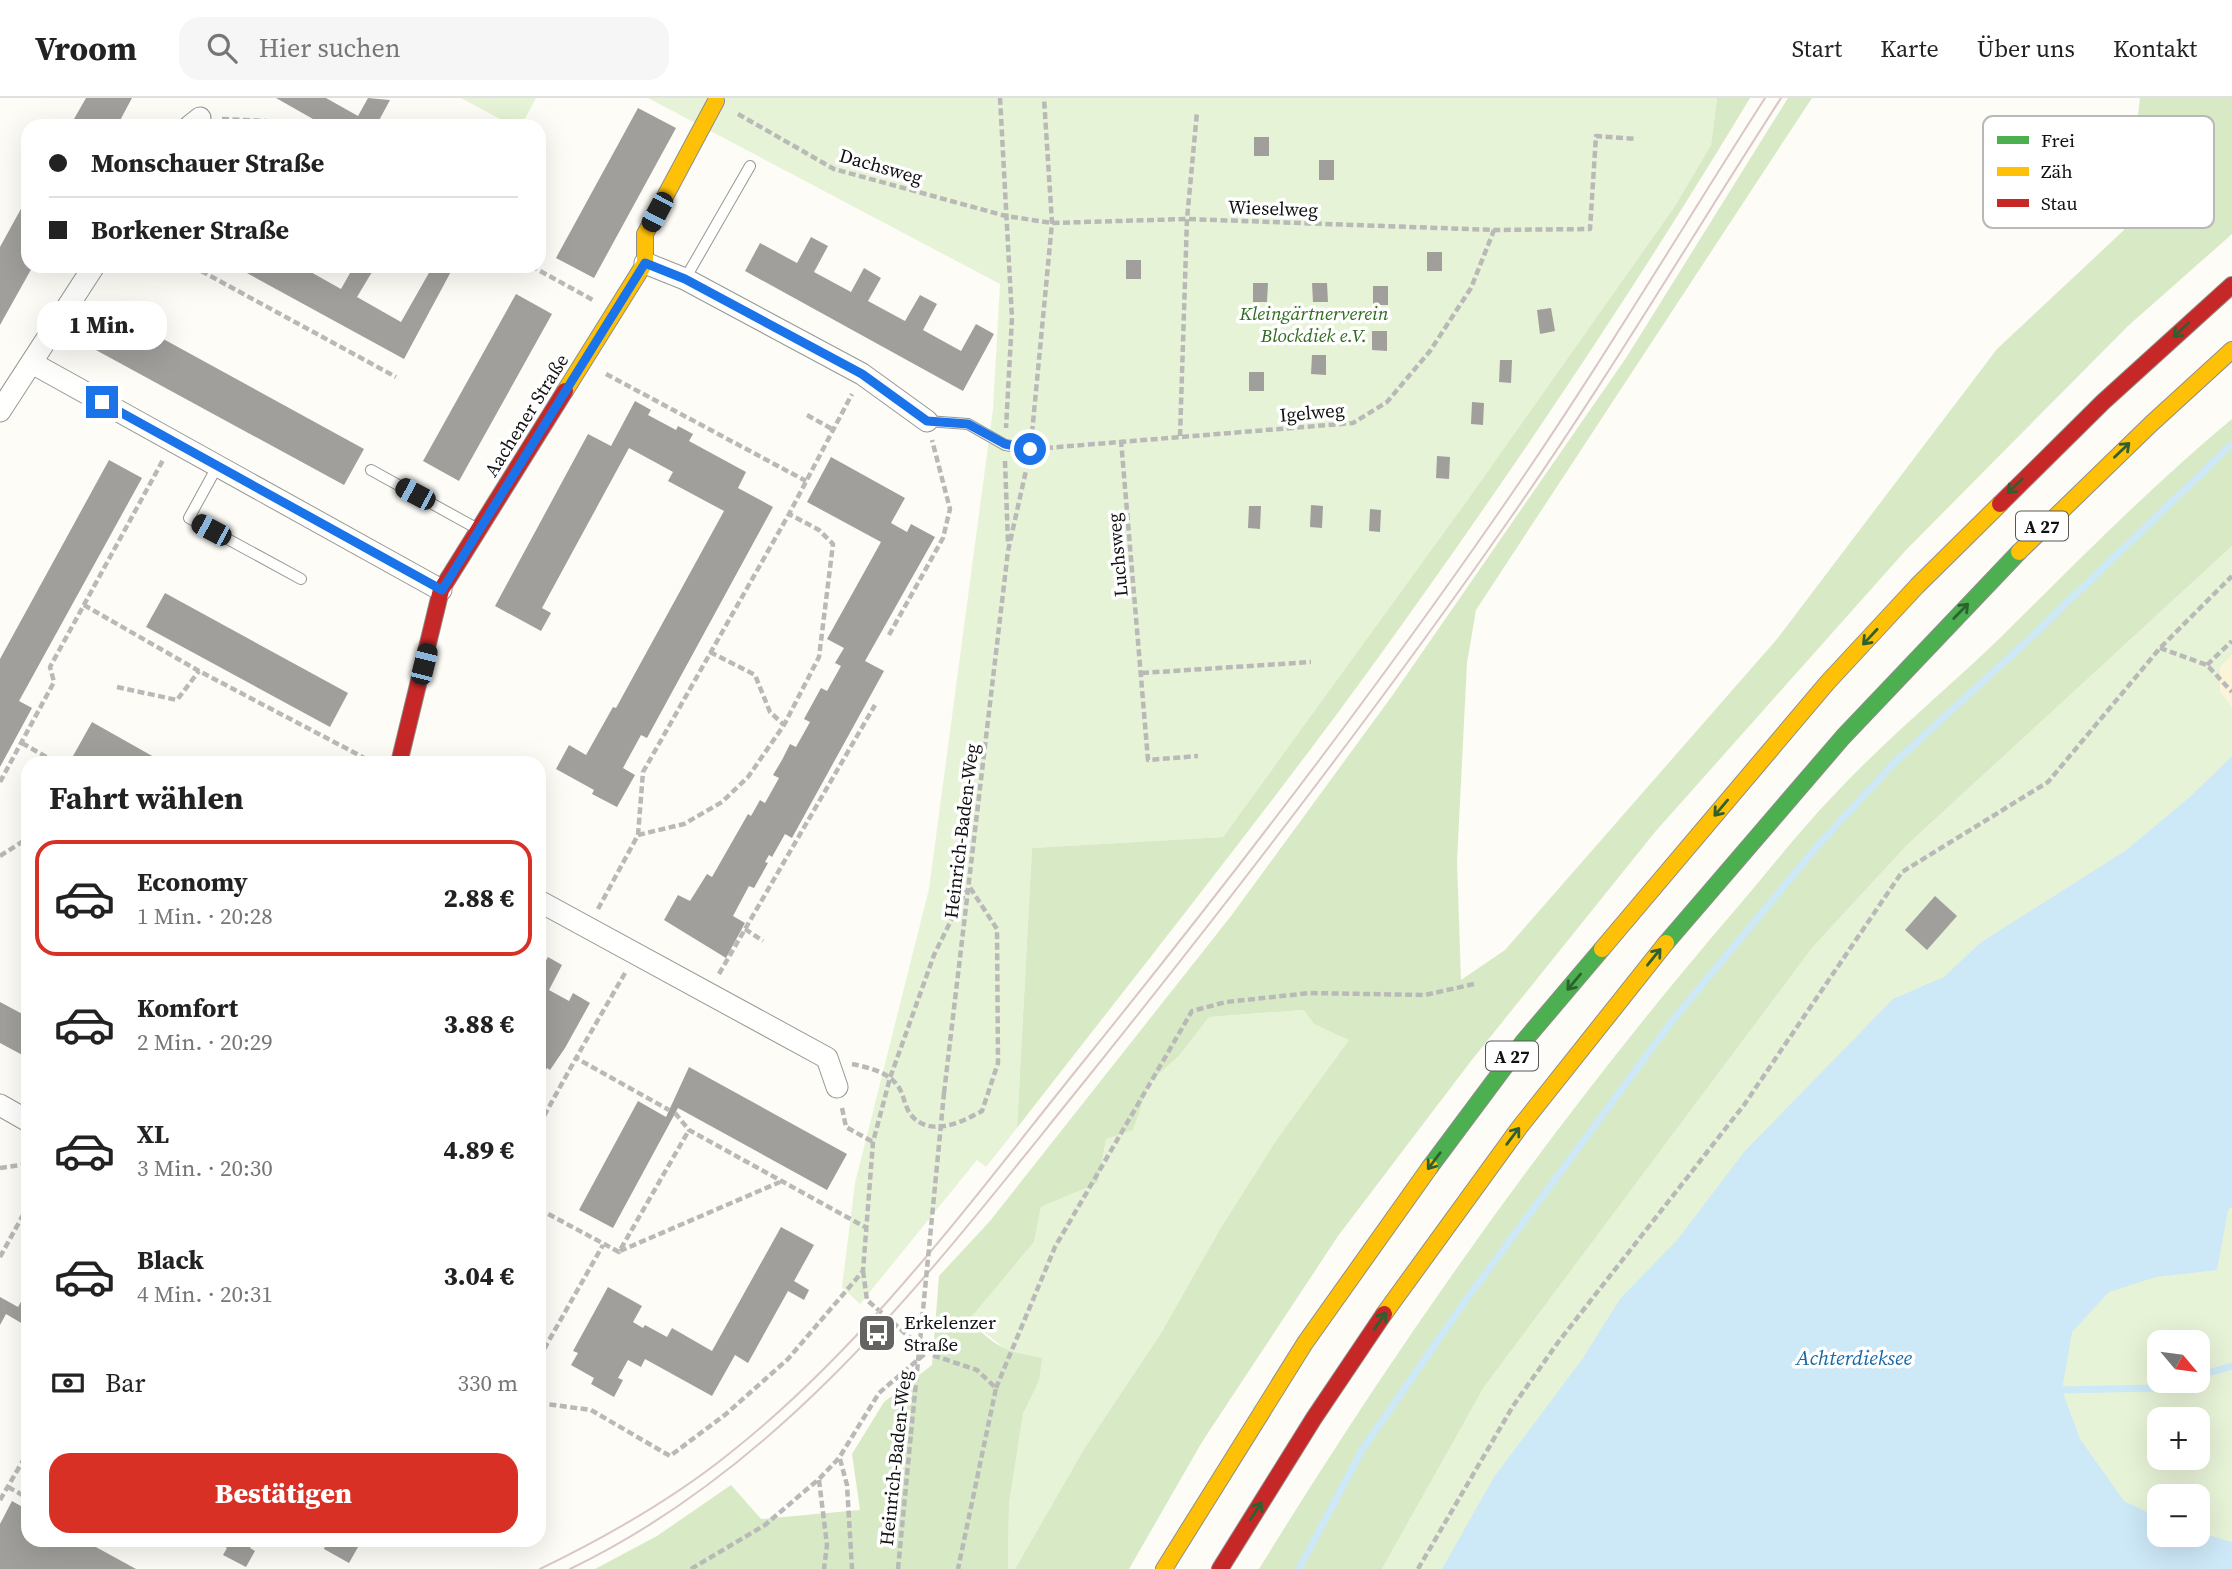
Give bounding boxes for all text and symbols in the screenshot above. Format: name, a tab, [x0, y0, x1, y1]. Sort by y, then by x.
search box	[179, 17, 669, 80]
text: Vroom	[35, 26, 137, 71]
icon: search	[203, 29, 241, 67]
text: Hier suchen	[259, 30, 401, 66]
text: Start	[1792, 32, 1842, 65]
text: Karte	[1880, 32, 1939, 65]
text: Über uns	[1977, 32, 2075, 65]
text: Kontakt	[2113, 32, 2197, 65]
legend	[1983, 116, 2214, 228]
text: Frei	[2041, 127, 2075, 153]
street label: Dachsweg	[836, 142, 926, 190]
text: Monschauer Straße	[91, 145, 324, 181]
text: Zäh	[2041, 158, 2073, 184]
car	[638, 189, 677, 235]
text: Stau	[2041, 190, 2077, 216]
street label: Wieselweg	[1228, 193, 1319, 223]
text: Borkener Straße	[91, 212, 289, 248]
callout: 1 Min.	[37, 300, 167, 350]
park label: Kleingärtnerverein Blockdiek e.V.	[1238, 300, 1389, 348]
text: 1 Min.	[69, 309, 135, 341]
one-way arrow	[2173, 322, 2190, 339]
street label: Aachener Straße	[478, 349, 574, 481]
route end	[86, 386, 118, 418]
street label: Igelweg	[1279, 396, 1346, 428]
route start	[1014, 433, 1046, 465]
one-way arrow	[2113, 442, 2130, 459]
car	[392, 475, 439, 513]
one-way arrow	[2007, 478, 2024, 495]
car	[188, 511, 235, 549]
street label: Luchsweg	[1100, 512, 1134, 598]
road number: A 27	[2016, 512, 2068, 540]
one-way arrow	[1952, 603, 1969, 620]
one-way arrow	[1862, 628, 1879, 645]
car	[409, 641, 440, 687]
street label: Heinrich-Baden-Weg	[937, 742, 985, 920]
text: Fahrt wählen	[49, 776, 244, 820]
one-way arrow	[1713, 799, 1729, 817]
text: Economy	[137, 864, 248, 900]
icon: car	[53, 867, 116, 930]
text: 2.88 €	[443, 880, 514, 916]
text: 1 Min. · 20:28	[137, 900, 273, 932]
one-way arrow	[1646, 949, 1661, 967]
one-way arrow	[1566, 972, 1582, 990]
text: Komfort	[137, 990, 238, 1026]
icon: car	[53, 993, 116, 1056]
text: 3.88 €	[443, 1006, 514, 1042]
text: 2 Min. · 20:29	[137, 1026, 273, 1058]
road number: A 27	[1486, 1042, 1538, 1071]
text: XL	[137, 1116, 169, 1152]
icon: car	[53, 1119, 116, 1182]
one-way arrow	[1505, 1127, 1520, 1146]
text: 4.89 €	[443, 1132, 514, 1168]
one-way arrow	[1427, 1151, 1442, 1170]
text: 3 Min. · 20:30	[137, 1152, 273, 1184]
text: Black	[137, 1242, 204, 1278]
icon: car	[53, 1245, 116, 1308]
text: 3.04 €	[443, 1258, 514, 1294]
text: 4 Min. · 20:31	[137, 1278, 273, 1310]
place label: Erkelenzer Straße	[904, 1309, 996, 1357]
bus stop icon: Erkelenzer Straße	[856, 1312, 898, 1354]
one-way arrow	[1373, 1312, 1387, 1331]
north arrow	[2147, 1330, 2210, 1393]
map controls	[2147, 1330, 2210, 1547]
water label: Achterdieksee	[1795, 1343, 1912, 1372]
icon: cash	[49, 1364, 87, 1402]
text: Bar	[105, 1365, 145, 1401]
text: 330 m	[457, 1367, 518, 1399]
street label: Heinrich-Baden-Weg	[873, 1369, 917, 1547]
button: +	[2147, 1407, 2210, 1470]
button: Bestätigen	[49, 1453, 518, 1533]
button: −	[2147, 1484, 2210, 1547]
one-way arrow	[1249, 1502, 1263, 1521]

